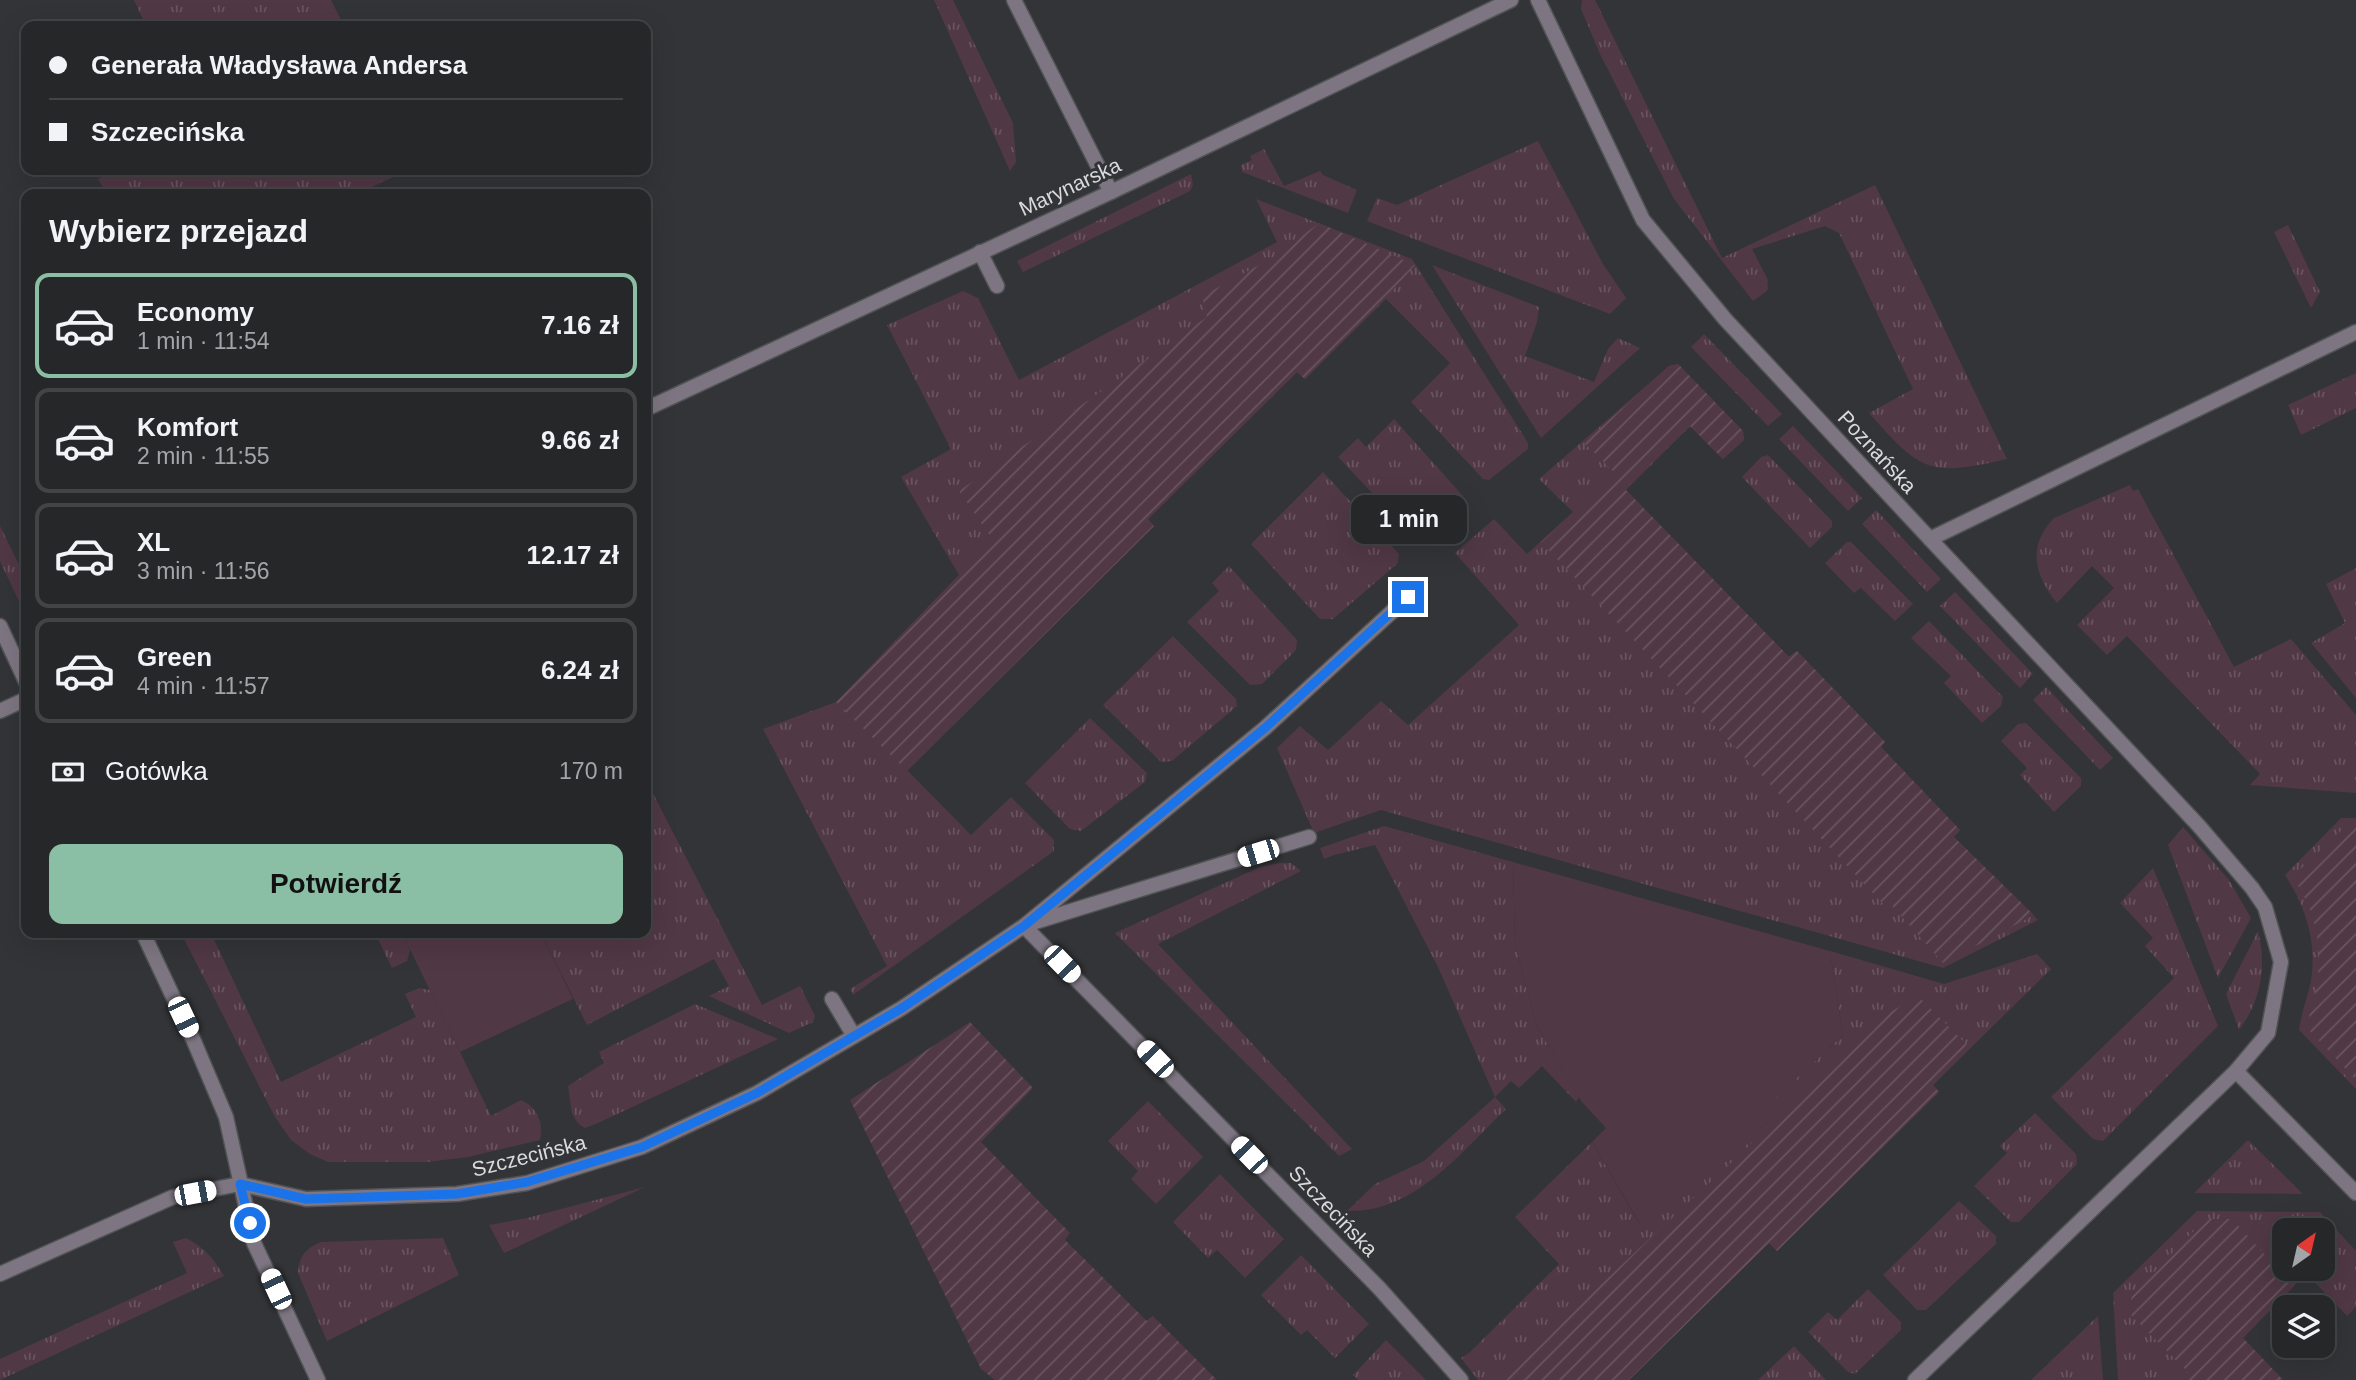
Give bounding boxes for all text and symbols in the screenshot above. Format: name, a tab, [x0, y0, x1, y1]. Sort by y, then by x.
text: Generała Władysława Andersa	[91, 50, 467, 80]
text: Szczecińska	[91, 117, 244, 147]
street label: Marynarska	[1015, 153, 1125, 220]
text: Wybierz przejazd	[49, 213, 308, 249]
icon: car	[53, 294, 116, 357]
text: Economy	[137, 297, 254, 327]
text: 7.16 zł	[541, 310, 619, 340]
text: 1 min · 11:54	[137, 328, 270, 354]
street label: Poznańska	[1834, 406, 1921, 498]
icon: car	[53, 409, 116, 472]
text: Komfort	[137, 412, 238, 442]
text: 9.66 zł	[541, 425, 619, 455]
text: 2 min · 11:55	[137, 443, 270, 469]
callout: 1 min	[1350, 496, 1466, 544]
text: 1 min	[1379, 506, 1439, 532]
icon: car	[53, 524, 116, 587]
text: XL	[137, 527, 170, 557]
text: 12.17 zł	[526, 540, 619, 570]
text: 3 min · 11:56	[137, 558, 270, 584]
route end	[1392, 581, 1424, 613]
icon: car	[53, 639, 116, 702]
text: Green	[137, 642, 212, 672]
text: 6.24 zł	[541, 655, 619, 685]
text: 4 min · 11:57	[137, 673, 270, 699]
icon: cash	[49, 753, 87, 791]
text: Gotówka	[105, 756, 208, 786]
text: 170 m	[559, 758, 623, 784]
car	[1235, 837, 1282, 869]
button: Potwierdź	[49, 844, 623, 924]
car	[1040, 942, 1085, 986]
car	[165, 994, 202, 1040]
car	[1133, 1037, 1178, 1081]
street label: Szczecińska	[469, 1130, 589, 1181]
car	[1227, 1133, 1272, 1177]
street label: Szczecińska	[1285, 1161, 1382, 1261]
car	[173, 1179, 218, 1207]
route start	[234, 1207, 266, 1239]
north arrow	[2272, 1218, 2334, 1281]
map controls	[2272, 1218, 2335, 1358]
car	[258, 1266, 295, 1312]
button: layers	[2272, 1295, 2335, 1358]

